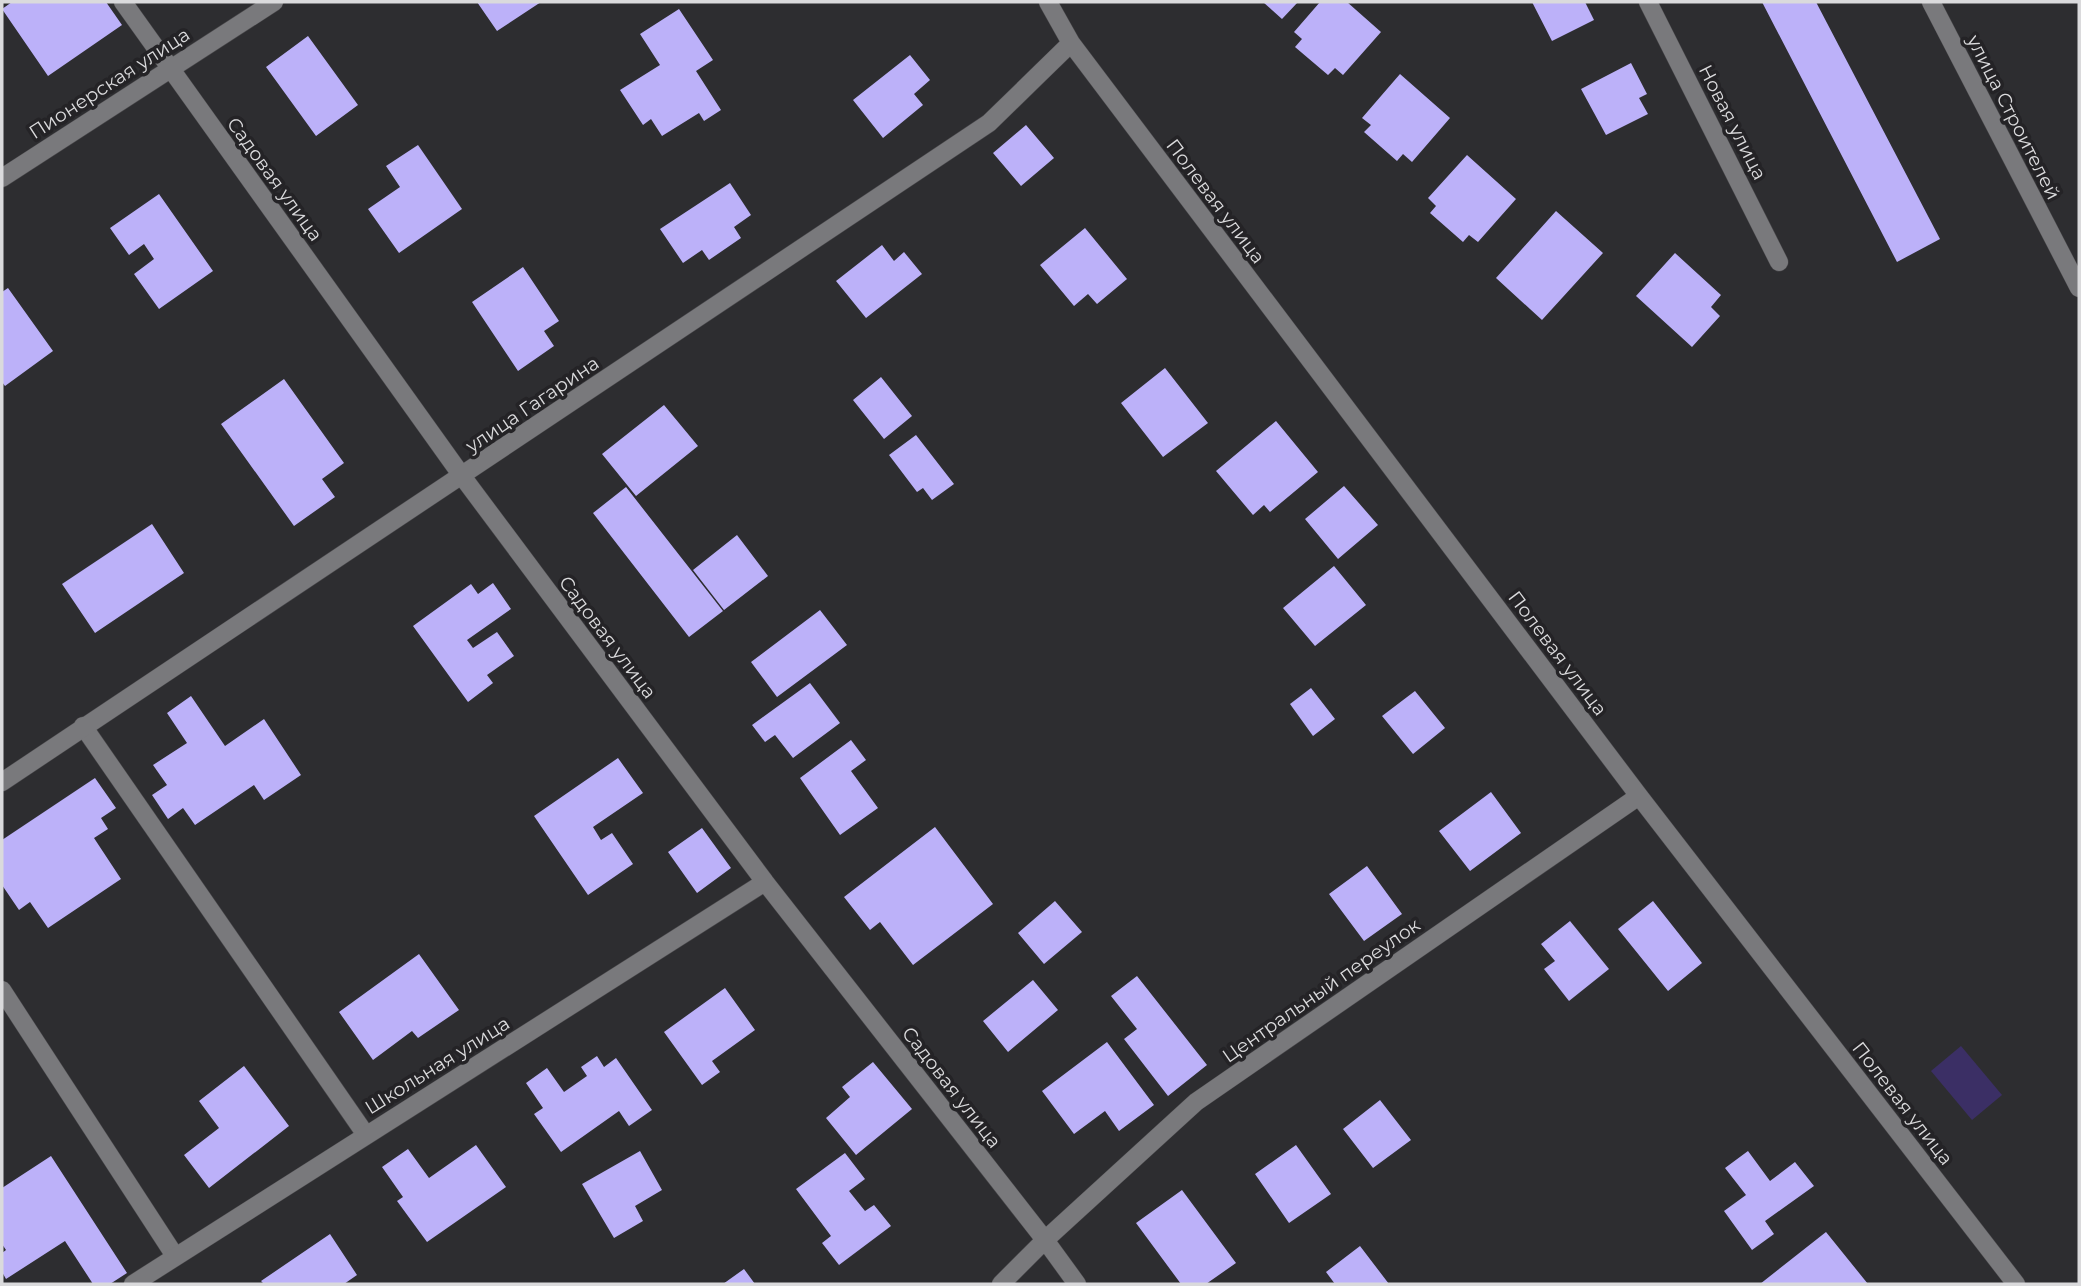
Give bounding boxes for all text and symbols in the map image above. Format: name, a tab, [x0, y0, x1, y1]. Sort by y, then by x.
street label: Пионерская улица	[25, 23, 194, 144]
street label: улица Строителей	[1962, 30, 2065, 203]
street label: Новая улица	[1694, 61, 1771, 184]
street label: Садовая улица	[222, 113, 327, 246]
street label: Полевая улица	[1161, 135, 1270, 268]
street label: улица Гагарина	[460, 351, 603, 458]
street label: Садовая улица	[554, 572, 661, 703]
street label: Полевая улица	[1503, 587, 1612, 720]
street label: Центральный переулок	[1218, 913, 1425, 1068]
street label: Школьная улица	[361, 1012, 514, 1119]
street label: Садовая улица	[897, 1022, 1006, 1152]
street label: Полевая улица	[1847, 1037, 1958, 1169]

